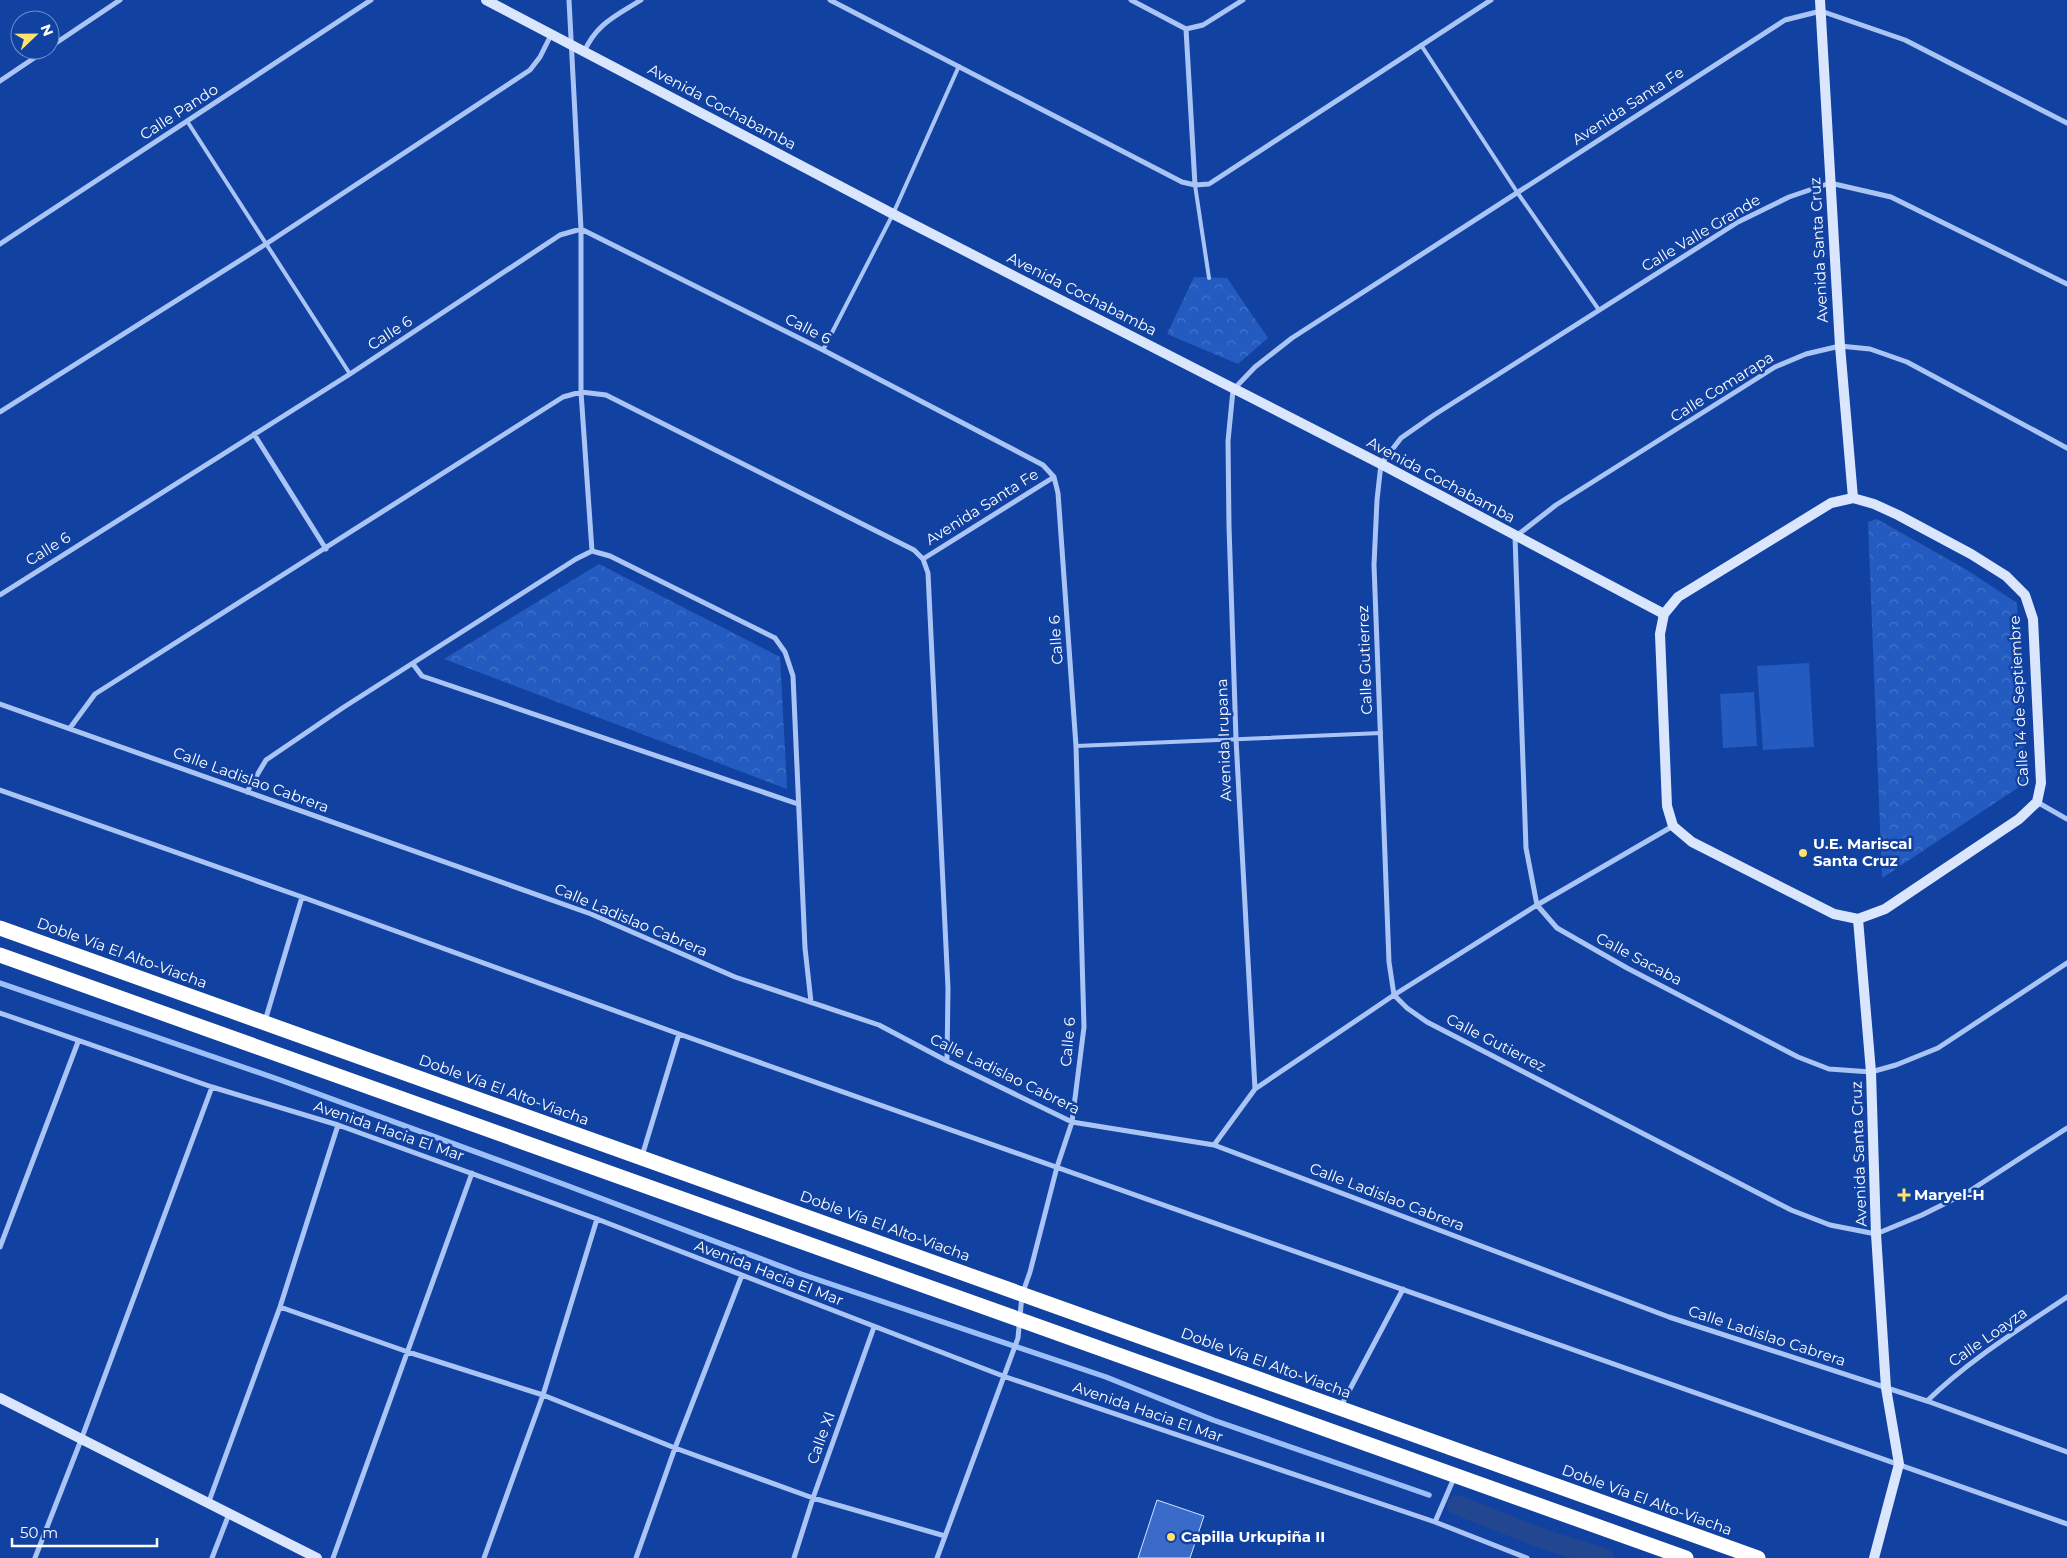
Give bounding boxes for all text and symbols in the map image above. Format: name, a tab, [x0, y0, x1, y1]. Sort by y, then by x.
north arrow	[10, 10, 60, 60]
text: N	[37, 22, 58, 39]
street label: Avenida Cochabamba	[645, 59, 800, 154]
street label: Avenida Santa Fe	[1568, 62, 1687, 149]
street label: Calle Pando	[136, 79, 221, 144]
street label: Avenida Santa Cruz	[1805, 176, 1832, 323]
street label: Calle Valle Grande	[1638, 190, 1764, 276]
street label: Avenida Cochabamba	[1004, 248, 1160, 340]
street label: Calle 6	[782, 309, 835, 348]
street label: Calle 6	[364, 311, 416, 354]
street label: Calle Comarapa	[1667, 347, 1777, 426]
street label: Avenida Cochabamba	[1364, 432, 1519, 527]
street label: Avenida Santa Fe	[922, 464, 1042, 549]
street label: Calle 6	[22, 527, 74, 570]
street label: Calle Gutierrez	[1353, 605, 1376, 715]
street label: Calle 6	[1044, 615, 1067, 665]
street label: Calle 14 de Septiembre	[2005, 615, 2032, 787]
street label: Avenida Irupana	[1212, 678, 1235, 802]
street label: Calle Ladislao Cabrera	[171, 742, 332, 817]
place label: U.E. Mariscal Santa Cruz	[1813, 834, 1912, 870]
marker: U.E. Mariscal Santa Cruz	[1797, 847, 1809, 859]
street label: Calle Ladislao Cabrera	[552, 879, 711, 960]
street label: Doble Vía El Alto-Viacha	[34, 913, 210, 992]
street label: Calle Sacaba	[1593, 928, 1686, 989]
street label: Calle Gutierrez	[1443, 1009, 1550, 1076]
street label: Calle 6	[1056, 1016, 1079, 1067]
street label: Calle Ladislao Cabrera	[927, 1029, 1083, 1118]
street label: Doble Vía El Alto-Viacha	[416, 1050, 592, 1129]
street label: Avenida Santa Cruz	[1846, 1081, 1871, 1227]
street label: Avenida Hacia El Mar	[311, 1096, 467, 1165]
street label: Calle Ladislao Cabrera	[1307, 1158, 1467, 1235]
place label: Maryel-H	[1914, 1185, 1985, 1204]
street label: Doble Vía El Alto-Viacha	[797, 1186, 973, 1265]
marker: Maryel-H	[1898, 1189, 1910, 1201]
street label: Avenida Hacia El Mar	[692, 1235, 846, 1310]
street label: Calle Ladislao Cabrera	[1686, 1301, 1848, 1370]
street label: Calle Loayza	[1945, 1303, 2031, 1371]
street label: Doble Vía El Alto-Viacha	[1178, 1323, 1354, 1402]
street label: Avenida Hacia El Mar	[1070, 1377, 1226, 1446]
street label: Calle XI	[802, 1409, 839, 1467]
street label: Doble Vía El Alto-Viacha	[1559, 1460, 1735, 1539]
scale bar	[12, 1516, 158, 1548]
text: 50 m	[20, 1523, 58, 1542]
place label: Capilla Urkupiña II	[1181, 1527, 1325, 1546]
marker: Capilla Urkupiña II	[1165, 1531, 1177, 1543]

